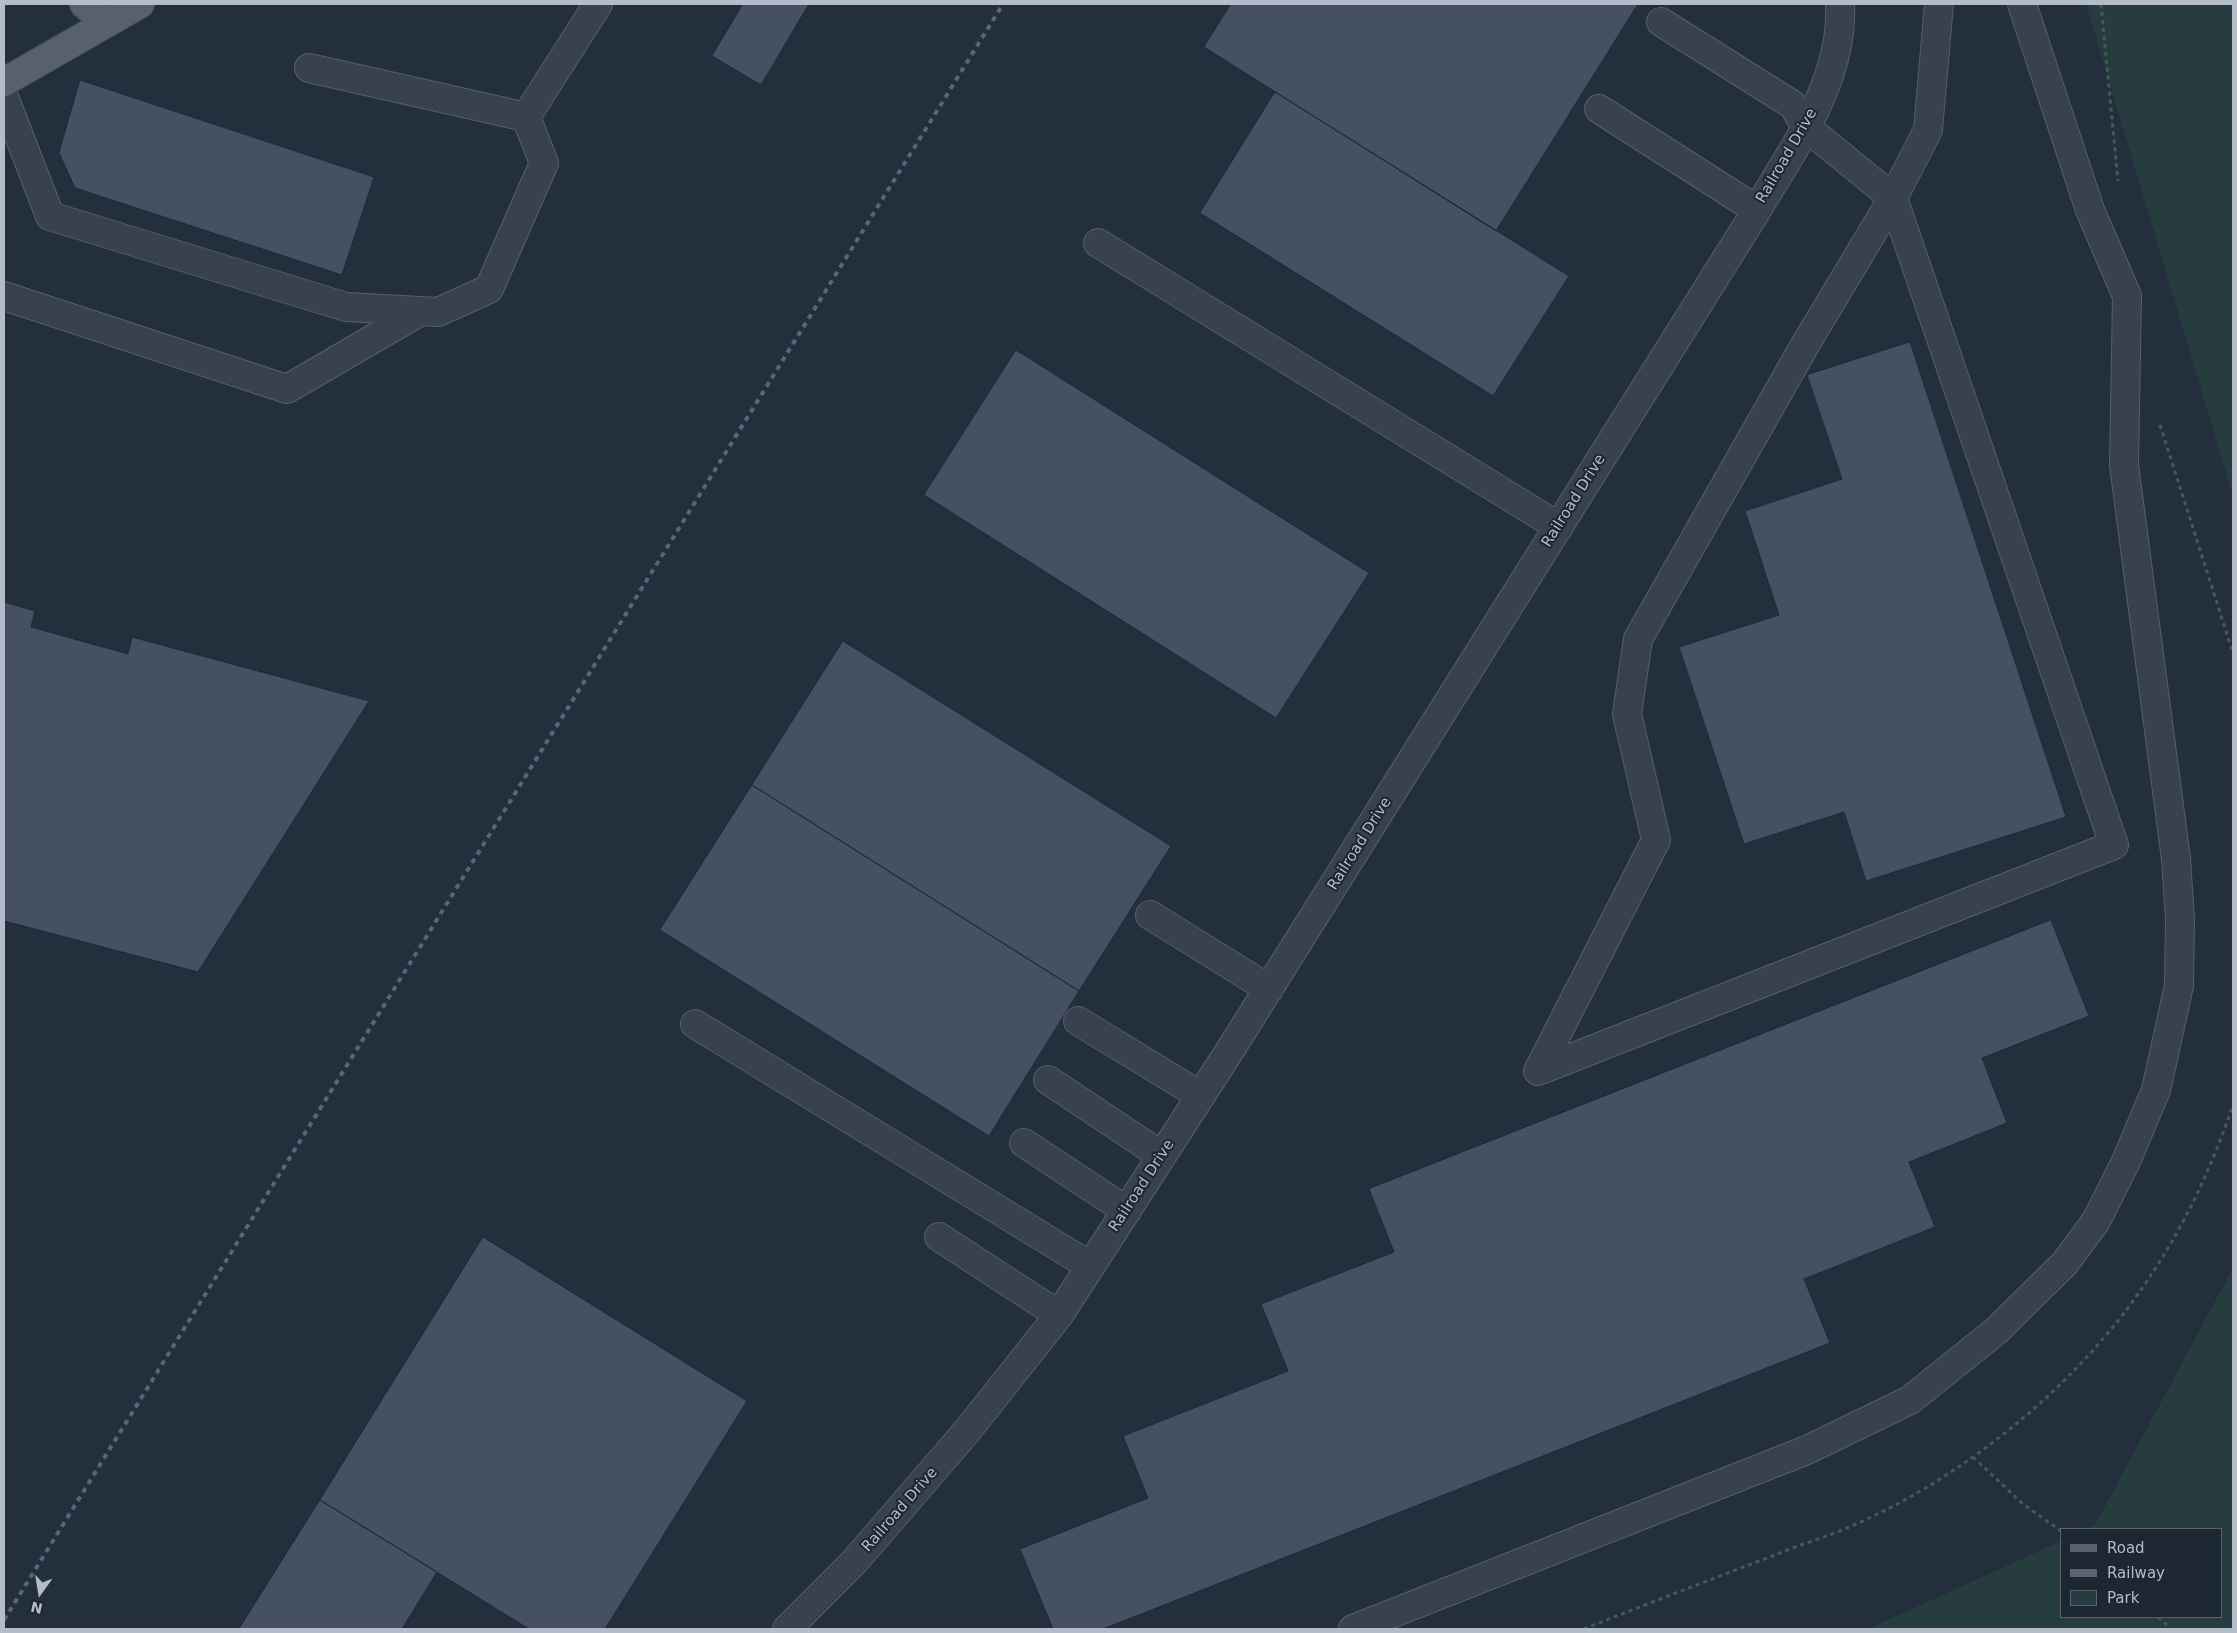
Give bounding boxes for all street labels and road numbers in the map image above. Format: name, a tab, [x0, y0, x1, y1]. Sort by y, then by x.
street label: Railroad Drive	[1753, 106, 1821, 206]
street label: Railroad Drive	[1538, 451, 1610, 551]
street label: Railroad Drive	[1324, 794, 1396, 894]
street label: Railroad Drive	[1106, 1137, 1178, 1235]
street label: Railroad Drive	[858, 1464, 942, 1556]

